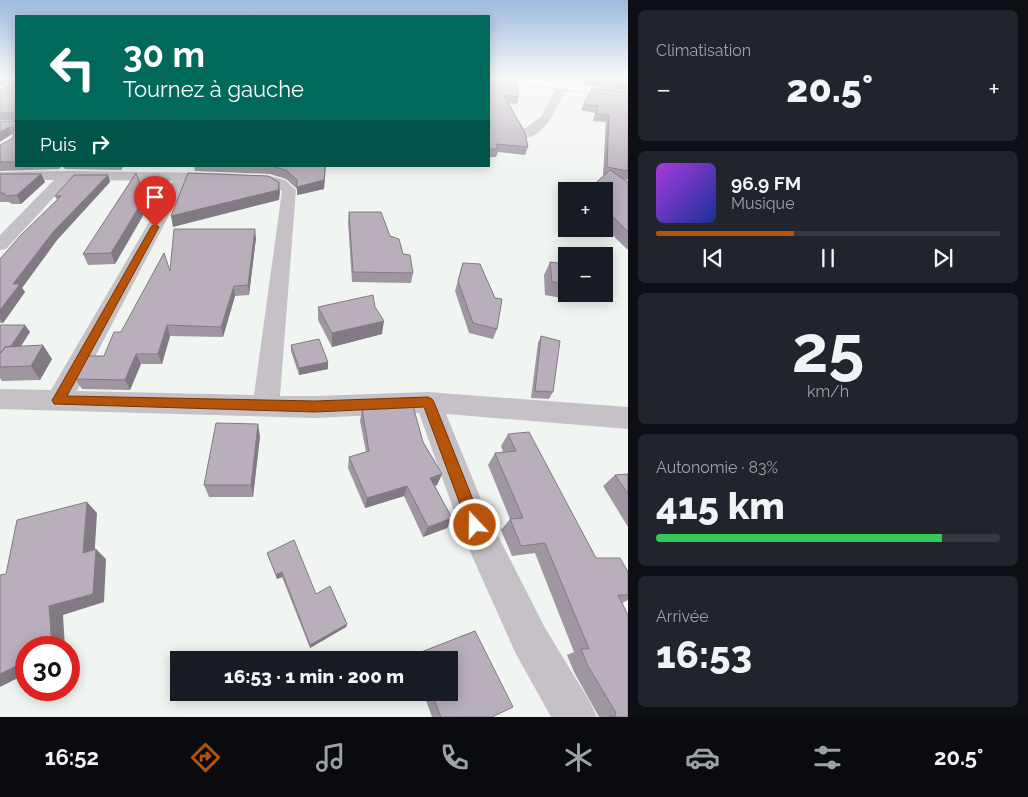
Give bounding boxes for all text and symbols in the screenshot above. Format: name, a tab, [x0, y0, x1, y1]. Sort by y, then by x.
text: 30 m	[123, 34, 205, 75]
icon: left	[40, 35, 105, 100]
text: Climatisation	[656, 41, 751, 60]
text: 20.5°	[786, 66, 873, 111]
text: −	[656, 73, 671, 106]
text: +	[988, 73, 1000, 106]
text: Tournez à gauche	[123, 76, 304, 102]
icon: right	[86, 130, 114, 158]
text: Puis	[40, 133, 76, 155]
text: 96.9 FM	[731, 172, 801, 194]
pin	[134, 176, 176, 227]
map controls	[558, 182, 613, 302]
button: +	[558, 182, 613, 237]
icon: arrive	[141, 183, 169, 211]
text: Musique	[731, 194, 795, 213]
icon: previous	[699, 244, 727, 272]
icon: pause	[814, 244, 842, 272]
icon: next	[929, 244, 957, 272]
button: −	[558, 247, 613, 302]
text: 25	[792, 311, 864, 387]
text: km/h	[807, 382, 849, 401]
text: Autonomie · 83%	[656, 458, 778, 477]
text: 415 km	[656, 483, 785, 528]
position arrow	[448, 498, 500, 550]
text: Arrivée	[656, 607, 709, 626]
text: 16:53	[656, 632, 752, 677]
speed limit sign: 30	[15, 636, 80, 701]
text: 16:53 · 1 min · 200 m	[224, 665, 404, 687]
icon: directions	[188, 740, 223, 775]
icon: music	[313, 740, 348, 775]
icon: phone	[437, 740, 472, 775]
icon: climate	[561, 740, 596, 775]
icon: car	[685, 740, 720, 775]
icon: filters	[810, 740, 845, 775]
text: 16:52	[45, 744, 99, 770]
text: 20.5°	[934, 744, 983, 770]

